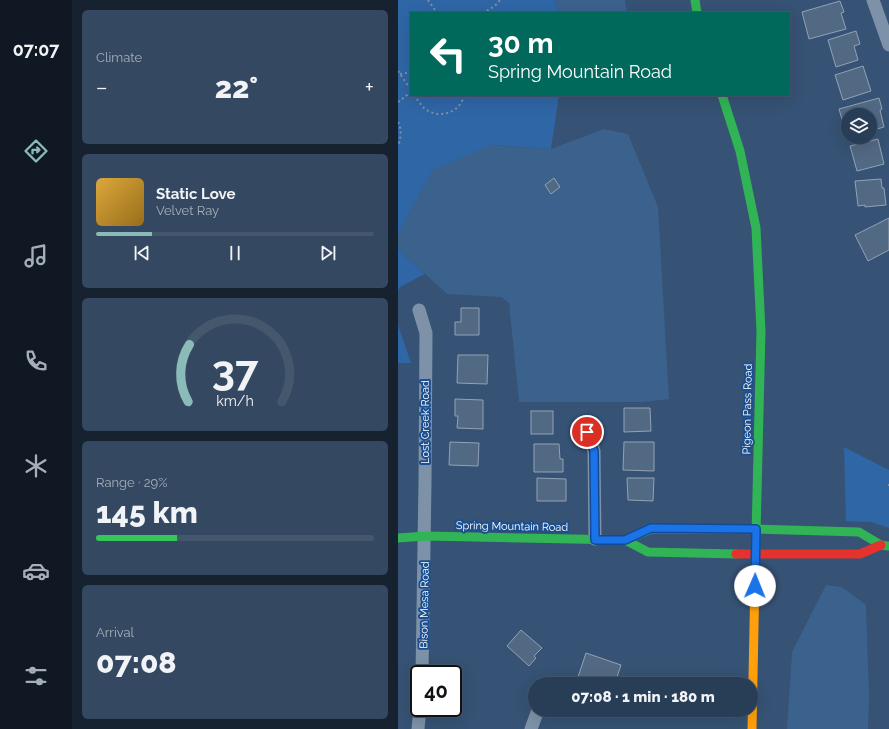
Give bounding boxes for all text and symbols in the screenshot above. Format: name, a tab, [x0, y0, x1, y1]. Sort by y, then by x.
text: 30 m	[488, 27, 554, 60]
icon: left	[422, 28, 474, 80]
text: 07:07	[13, 39, 59, 60]
text: Climate	[96, 50, 142, 65]
text: Spring Mountain Road	[488, 61, 672, 82]
text: 22°	[215, 70, 258, 105]
text: −	[96, 74, 108, 100]
text: +	[365, 74, 374, 100]
map controls	[841, 108, 877, 144]
button: layers	[841, 108, 877, 144]
icon: directions	[22, 137, 50, 165]
text: Static Love	[156, 185, 235, 203]
text: Velvet Ray	[156, 203, 219, 218]
icon: music	[22, 242, 50, 270]
icon: previous	[131, 242, 153, 264]
icon: pause	[224, 242, 246, 264]
icon: next	[317, 242, 339, 264]
text: 37	[212, 346, 259, 395]
icon: phone	[22, 347, 50, 375]
street label: Pigeon Pass Road	[740, 363, 755, 455]
street label: Lost Creek Road	[419, 380, 432, 464]
text: km/h	[216, 393, 254, 409]
pin	[570, 415, 604, 449]
icon: arrive	[576, 421, 598, 443]
icon: climate	[22, 452, 50, 480]
text: Range · 29%	[96, 475, 167, 490]
text: 145 km	[96, 495, 198, 530]
street label: Spring Mountain Road	[456, 519, 568, 534]
icon: car	[22, 557, 50, 585]
street label: Bison Mesa Road	[417, 561, 432, 649]
position arrow	[734, 565, 776, 607]
text: Arrival	[96, 625, 134, 640]
text: 07:08	[96, 645, 177, 680]
icon: filters	[22, 662, 50, 690]
speed limit sign: 40	[410, 665, 462, 717]
text: 07:08 · 1 min · 180 m	[571, 688, 715, 706]

